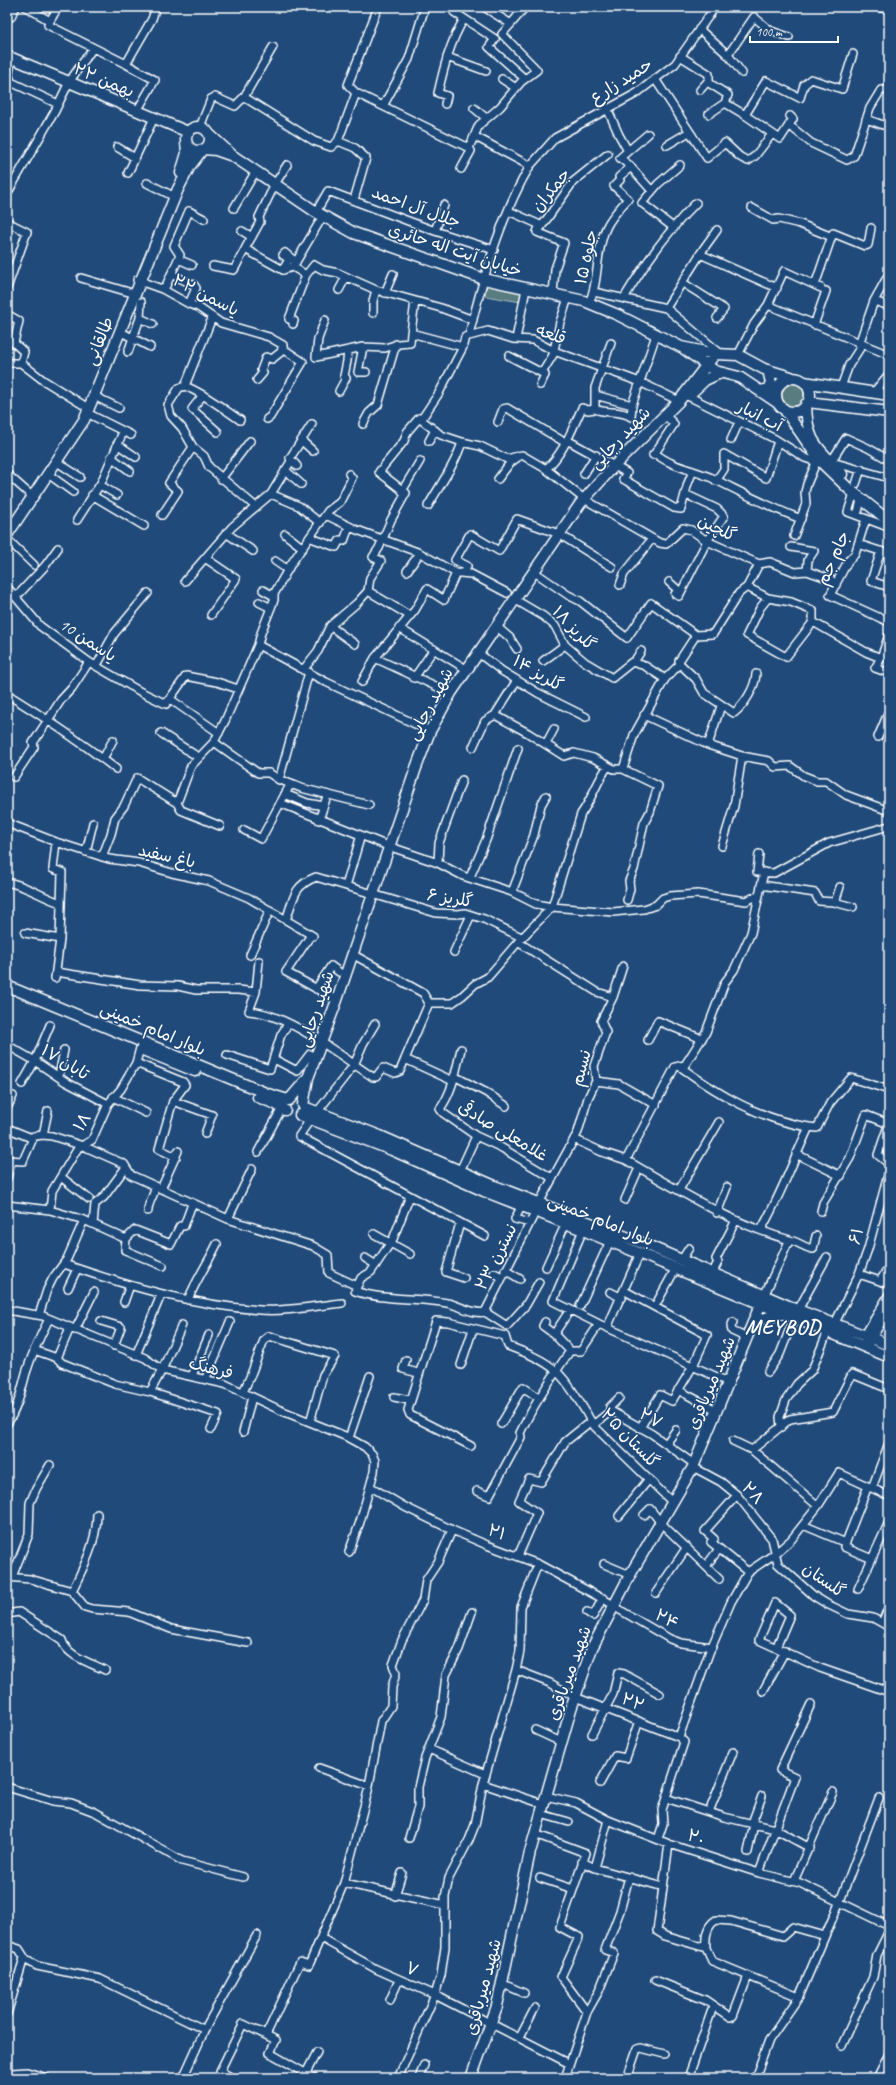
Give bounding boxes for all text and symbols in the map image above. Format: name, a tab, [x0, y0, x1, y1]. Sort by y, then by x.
scale bar	[750, 18, 838, 44]
text: 100 m	[756, 24, 783, 40]
street label: حمید زارع	[586, 54, 657, 109]
street label: ۲۲ بهمن	[71, 58, 137, 102]
street label: جمکران	[527, 164, 575, 216]
street label: جلال آل احمد	[369, 181, 463, 233]
street label: خیابان آیت اله حائری	[386, 219, 524, 281]
street label: جلوه ۱۵	[570, 228, 603, 286]
street label: یاسمن ۲۲	[169, 269, 243, 321]
street label: طالقانی	[80, 314, 118, 368]
street label: قلعه	[533, 319, 569, 349]
street label: آب انبار	[732, 395, 787, 437]
street label: شهید رجایی	[585, 402, 655, 474]
street label: گلچین	[694, 510, 740, 546]
street label: جام جم	[812, 528, 856, 589]
street label: گلریز ۱۸	[548, 601, 600, 655]
street label: یاسمن 10	[55, 614, 121, 666]
street label: گلریز ۱۴	[509, 650, 567, 696]
street label: شهید رجایی	[402, 664, 458, 744]
street label: باغ سفید	[136, 839, 198, 874]
street label: گلریز ۶	[425, 884, 475, 912]
street label: شهید رجایی	[293, 968, 339, 1050]
street label: بلوار امام خمینی	[96, 997, 209, 1062]
street label: تابان ۱۷	[37, 1039, 94, 1085]
street label: نسیم	[566, 1047, 598, 1089]
street label: غلامعلی صادقی	[454, 1095, 552, 1166]
street label: ۱۸	[68, 1109, 96, 1135]
street label: بلوار امام خمینی	[544, 1189, 657, 1253]
street label: نسترن ۲۳	[470, 1220, 522, 1294]
street label: ۶۱	[844, 1225, 868, 1247]
district label: MEYBOD	[745, 1314, 823, 1340]
street label: شهید میرباقری	[682, 1333, 740, 1433]
street label: فرهنگ	[187, 1352, 235, 1384]
street label: ۲۷	[636, 1403, 666, 1433]
street label: گلستان ۲۵	[596, 1404, 664, 1472]
street label: ۲۸	[737, 1477, 769, 1509]
street label: ۲۱	[485, 1519, 509, 1545]
street label: گلستان	[798, 1558, 850, 1602]
street label: ۲۴	[651, 1604, 683, 1634]
street label: شهید میرباقری	[542, 1623, 596, 1723]
street label: ۲۲	[618, 1688, 648, 1716]
street label: ۲۰	[685, 1824, 707, 1850]
street label: شهید میرباقری	[460, 1936, 506, 2038]
street label: ۷	[402, 1957, 422, 1981]

